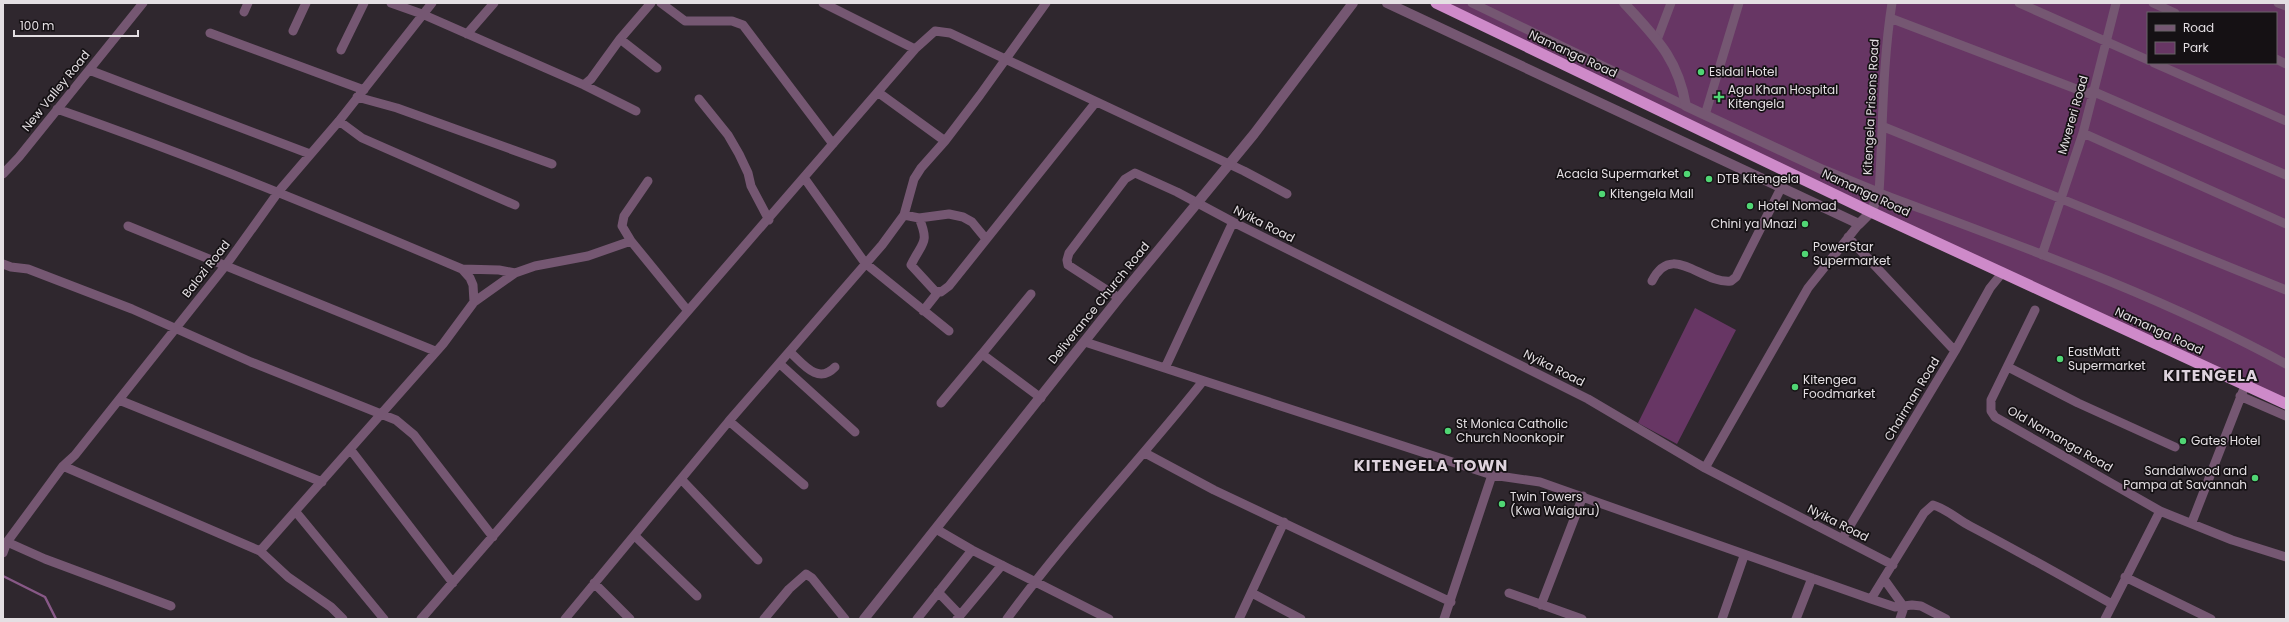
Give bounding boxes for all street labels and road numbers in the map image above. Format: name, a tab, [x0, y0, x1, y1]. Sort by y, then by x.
street label: Namanga Road	[1526, 26, 1620, 81]
street label: Kitengela Prisons Road	[1858, 39, 1883, 175]
street label: New Valley Road	[18, 47, 94, 135]
street label: Mwereri Road	[2053, 73, 2092, 156]
street label: Namanga Road	[1819, 165, 1913, 220]
street label: Nyika Road	[1231, 201, 1298, 246]
street label: Balozi Road	[178, 236, 234, 301]
street label: Deliverance Church Road	[1044, 238, 1153, 367]
street label: Namanga Road	[2112, 303, 2206, 358]
street label: Nyika Road	[1521, 345, 1588, 390]
street label: Chairman Road	[1880, 354, 1943, 444]
street label: Old Namanga Road	[2004, 401, 2116, 476]
street label: Nyika Road	[1805, 500, 1872, 545]

